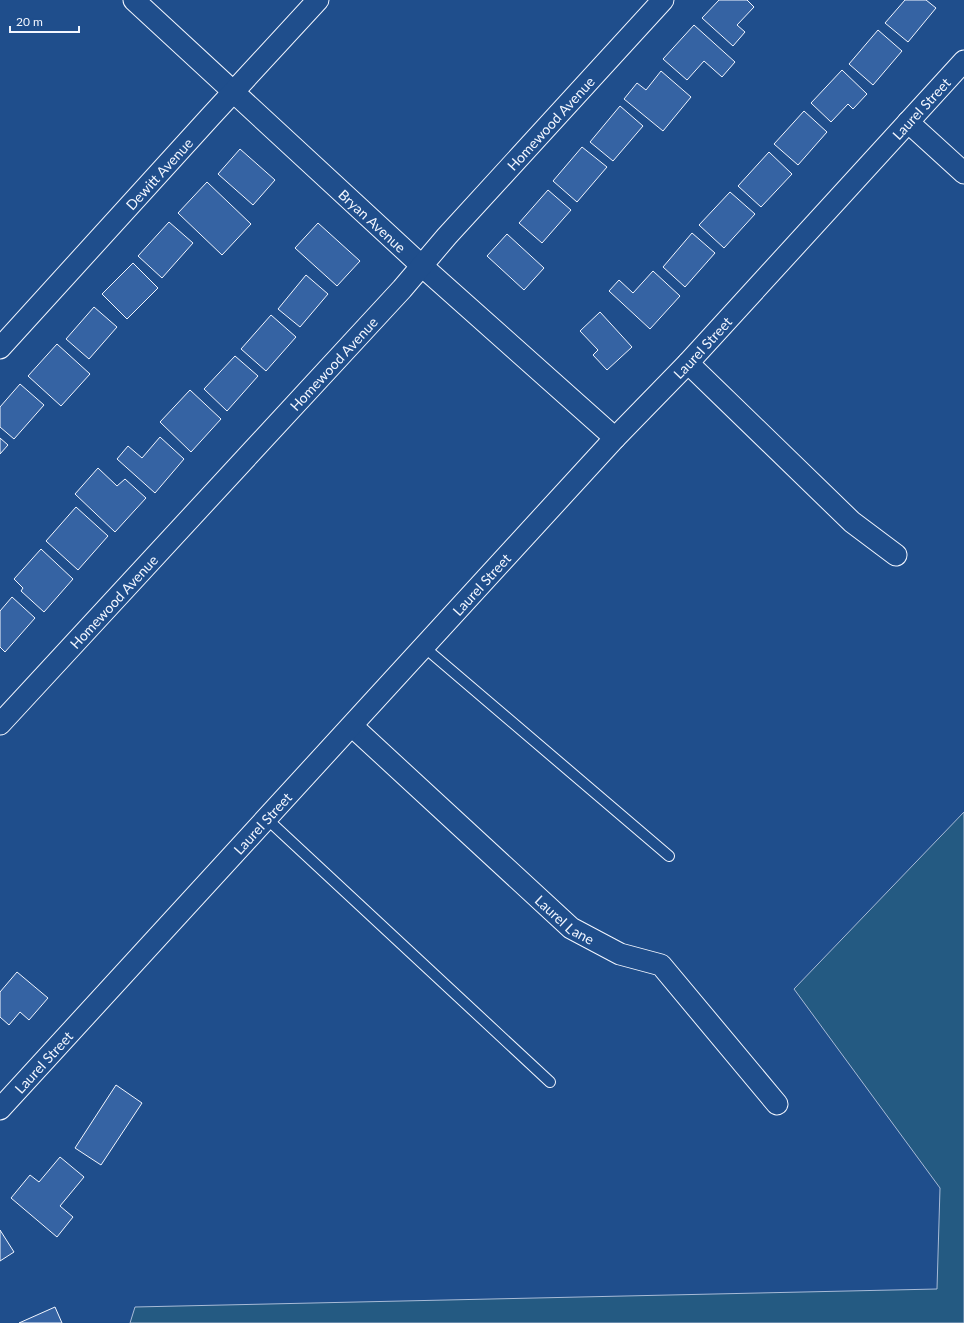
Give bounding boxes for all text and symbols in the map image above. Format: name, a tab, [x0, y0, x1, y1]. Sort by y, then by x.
scale bar	[10, 8, 79, 34]
text: 20 m	[16, 14, 43, 29]
street label: Homewood Avenue	[503, 72, 598, 174]
street label: Laurel Street	[888, 74, 953, 143]
street label: Dewitt Avenue	[122, 134, 196, 213]
street label: Bryan Avenue	[336, 185, 410, 256]
street label: Homewood Avenue	[286, 313, 381, 414]
street label: Laurel Street	[669, 313, 735, 382]
street label: Laurel Street	[448, 550, 514, 619]
street label: Homewood Avenue	[66, 551, 161, 652]
street label: Laurel Street	[230, 788, 295, 857]
street label: Laurel Lane	[532, 891, 597, 947]
street label: Laurel Street	[11, 1027, 76, 1096]

